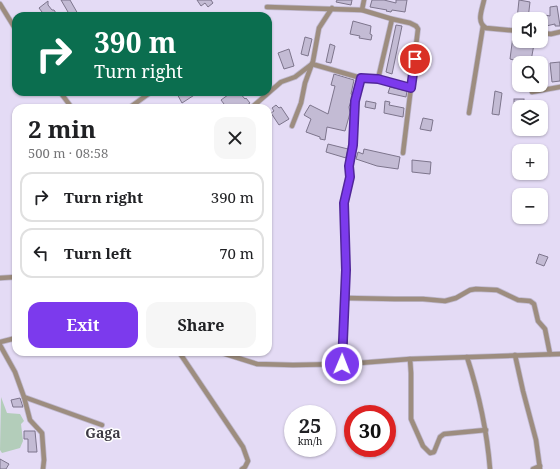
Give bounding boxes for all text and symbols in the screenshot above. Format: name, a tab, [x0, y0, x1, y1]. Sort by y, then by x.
map controls	[512, 12, 548, 224]
button: sound	[512, 12, 548, 48]
text: 390 m	[94, 23, 176, 61]
icon: right	[28, 28, 80, 80]
pin	[398, 42, 432, 76]
icon: arrive	[404, 48, 426, 70]
button: search	[512, 56, 548, 92]
text: Turn right	[94, 59, 183, 83]
button: layers	[512, 100, 548, 136]
text: 2 min	[28, 112, 96, 145]
button: close	[214, 117, 256, 159]
text: 500 m · 08:58	[28, 144, 108, 162]
button: +	[512, 144, 548, 180]
icon: right	[30, 186, 52, 208]
text: Turn right	[64, 187, 143, 207]
text: 390 m	[211, 187, 254, 207]
button: −	[512, 188, 548, 224]
icon: left	[30, 242, 52, 264]
text: Turn left	[64, 243, 132, 263]
text: 70 m	[219, 243, 254, 263]
button: Exit	[28, 302, 138, 348]
button: Share	[146, 302, 256, 348]
position arrow	[321, 343, 363, 385]
speed limit sign: 30	[344, 405, 396, 457]
text: 25	[299, 412, 321, 439]
district label: Gaga	[85, 423, 121, 442]
text: km/h	[298, 434, 322, 448]

